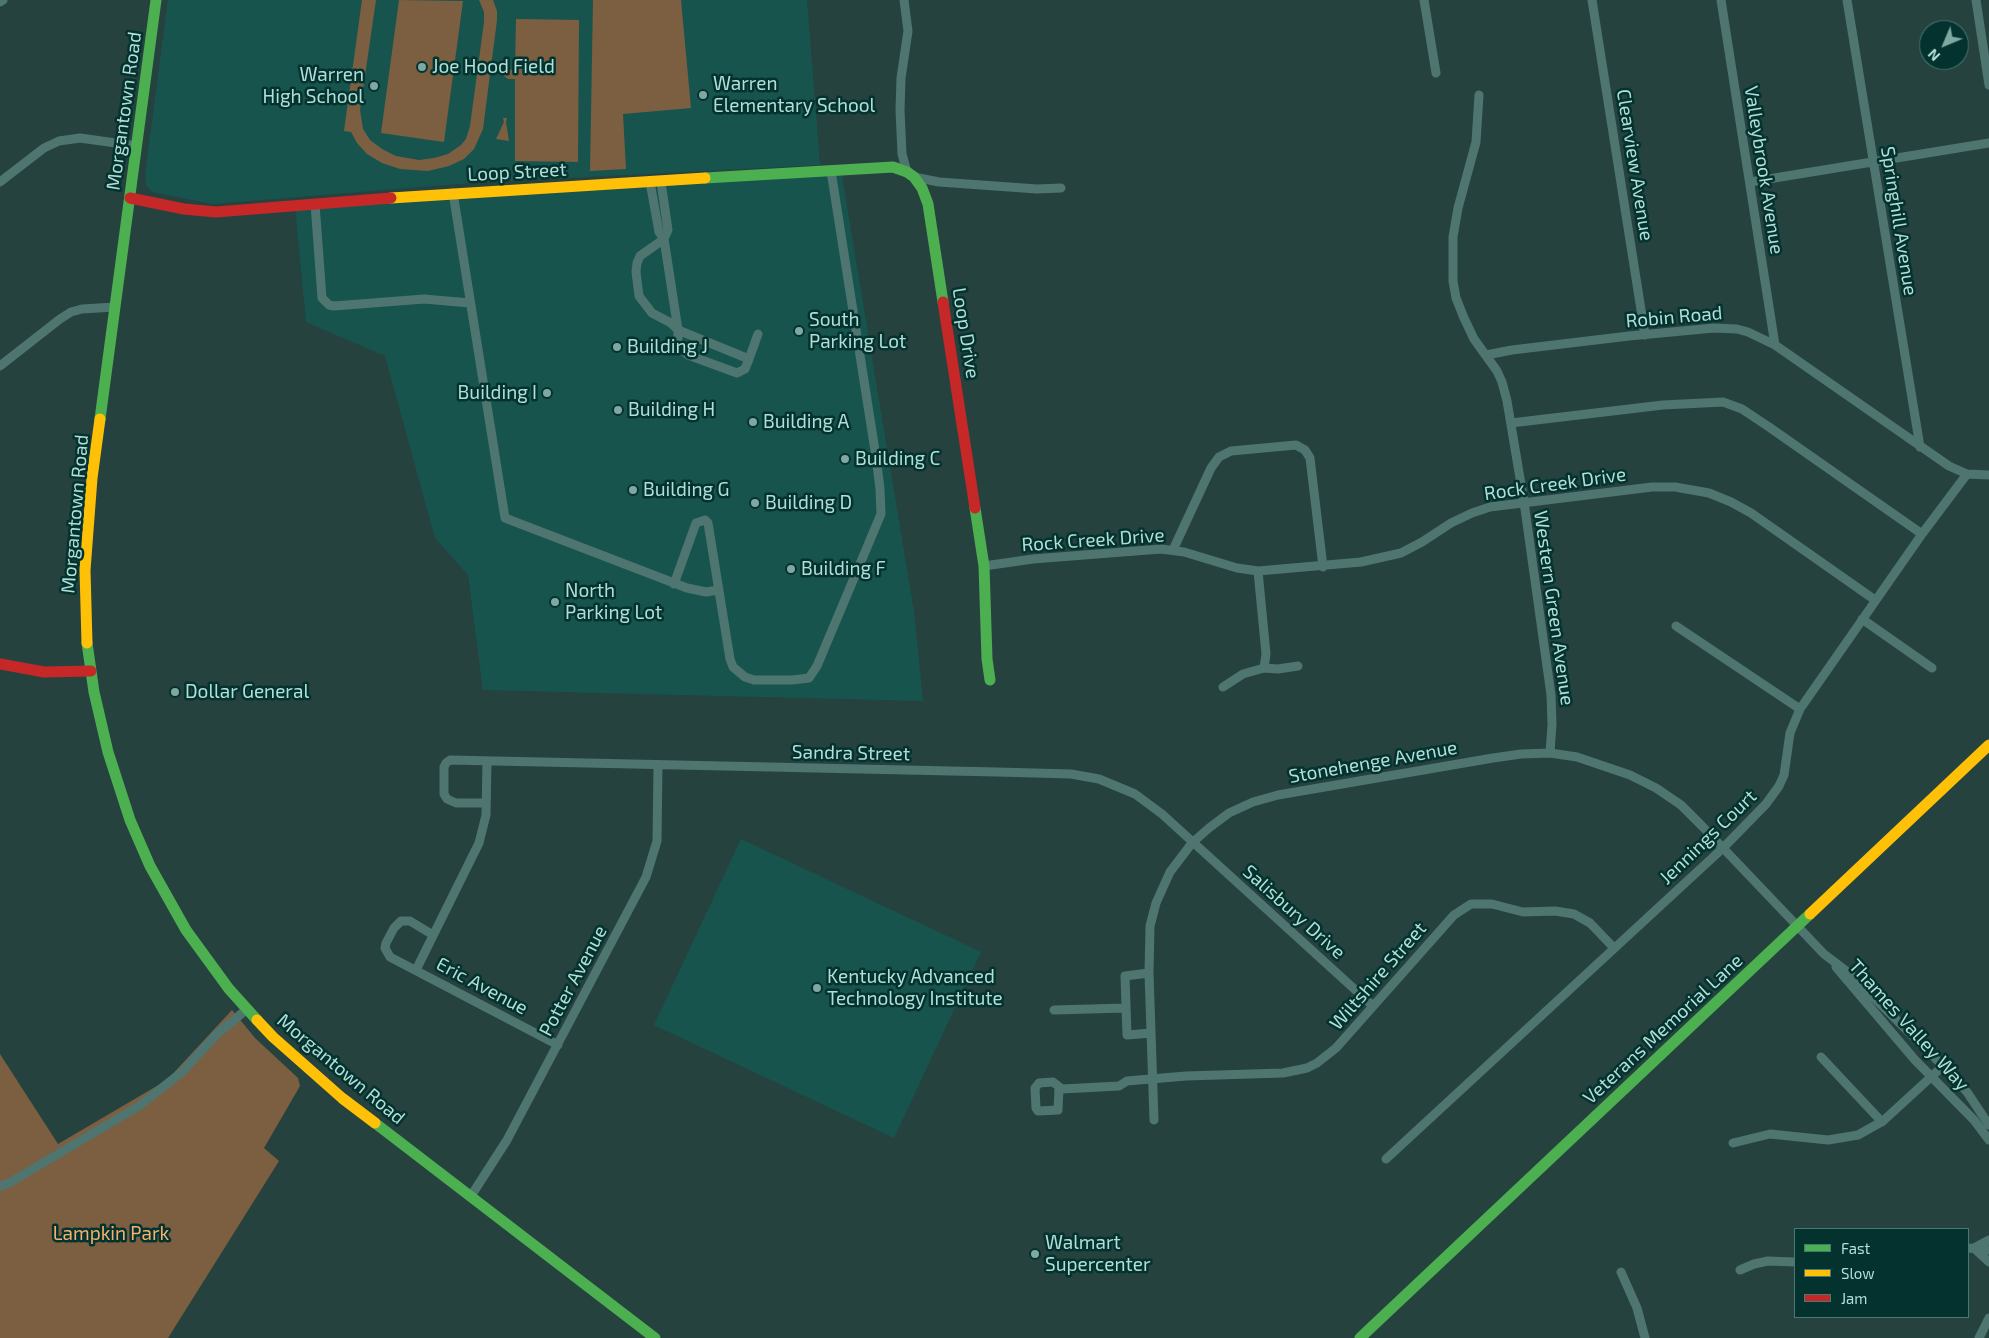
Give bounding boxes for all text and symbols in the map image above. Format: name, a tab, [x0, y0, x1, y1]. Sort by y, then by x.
north arrow	[1919, 20, 1969, 70]
street label: Morgantown Road	[102, 30, 146, 192]
text: N	[1924, 46, 1943, 65]
place label: Joe Hood Field	[432, 56, 555, 78]
marker: Joe Hood Field	[416, 61, 428, 73]
place label: Warren High School	[263, 64, 364, 108]
place label: Warren Elementary School	[713, 73, 875, 117]
marker: Warren High School	[368, 80, 380, 92]
street label: Valleybrook Avenue	[1739, 84, 1789, 256]
street label: Clearview Avenue	[1612, 88, 1658, 242]
marker: Warren Elementary School	[697, 89, 709, 101]
street label: Springhill Avenue	[1876, 145, 1922, 297]
street label: Loop Street	[467, 158, 567, 186]
street label: Loop Drive	[948, 286, 984, 380]
street label: Robin Road	[1625, 301, 1723, 333]
place label: South Parking Lot	[809, 309, 906, 353]
marker: South Parking Lot	[793, 325, 805, 337]
place label: Building J	[627, 336, 708, 358]
marker: Building J	[611, 341, 623, 353]
place label: Building I	[458, 382, 537, 404]
marker: Building I	[541, 387, 553, 399]
place label: Building H	[628, 399, 715, 421]
marker: Building H	[612, 404, 624, 416]
place label: Building A	[763, 411, 849, 433]
marker: Building A	[747, 416, 759, 428]
street label: Morgantown Road	[57, 433, 93, 595]
place label: Building C	[855, 448, 940, 470]
marker: Building C	[839, 453, 851, 465]
street label: Rock Creek Drive	[1482, 463, 1628, 505]
place label: Building G	[643, 479, 729, 501]
marker: Building G	[627, 484, 639, 496]
place label: Building D	[765, 492, 852, 514]
marker: Building D	[749, 497, 761, 509]
street label: Western Green Avenue	[1529, 509, 1579, 707]
street label: Rock Creek Drive	[1021, 524, 1165, 556]
place label: Building F	[801, 558, 886, 580]
marker: Building F	[785, 563, 797, 575]
place label: North Parking Lot	[565, 580, 662, 624]
marker: North Parking Lot	[549, 596, 561, 608]
place label: Dollar General	[185, 681, 309, 703]
marker: Dollar General	[169, 686, 181, 698]
street label: Stonehenge Avenue	[1287, 736, 1459, 788]
street label: Sandra Street	[792, 741, 910, 765]
street label: Jennings Court	[1655, 785, 1761, 889]
street label: Salisbury Drive	[1238, 860, 1350, 964]
street label: Wiltshire Street	[1325, 917, 1431, 1035]
street label: Potter Avenue	[534, 922, 612, 1040]
street label: Veterans Memorial Lane	[1578, 949, 1748, 1109]
street label: Eric Avenue	[432, 952, 532, 1020]
street label: Thames Valley Way	[1844, 955, 1974, 1095]
place label: Kentucky Advanced Technology Institute	[827, 966, 1003, 1010]
marker: Kentucky Advanced Technology Institute	[811, 982, 823, 994]
street label: Morgantown Road	[273, 1009, 409, 1129]
park label: Lampkin Park	[53, 1223, 169, 1245]
legend	[1794, 1228, 1969, 1318]
place label: Walmart Supercenter	[1045, 1232, 1151, 1276]
text: Fast	[1841, 1239, 1870, 1257]
marker: Walmart Supercenter	[1029, 1248, 1041, 1260]
text: Slow	[1841, 1264, 1875, 1282]
text: Jam	[1841, 1289, 1867, 1307]

